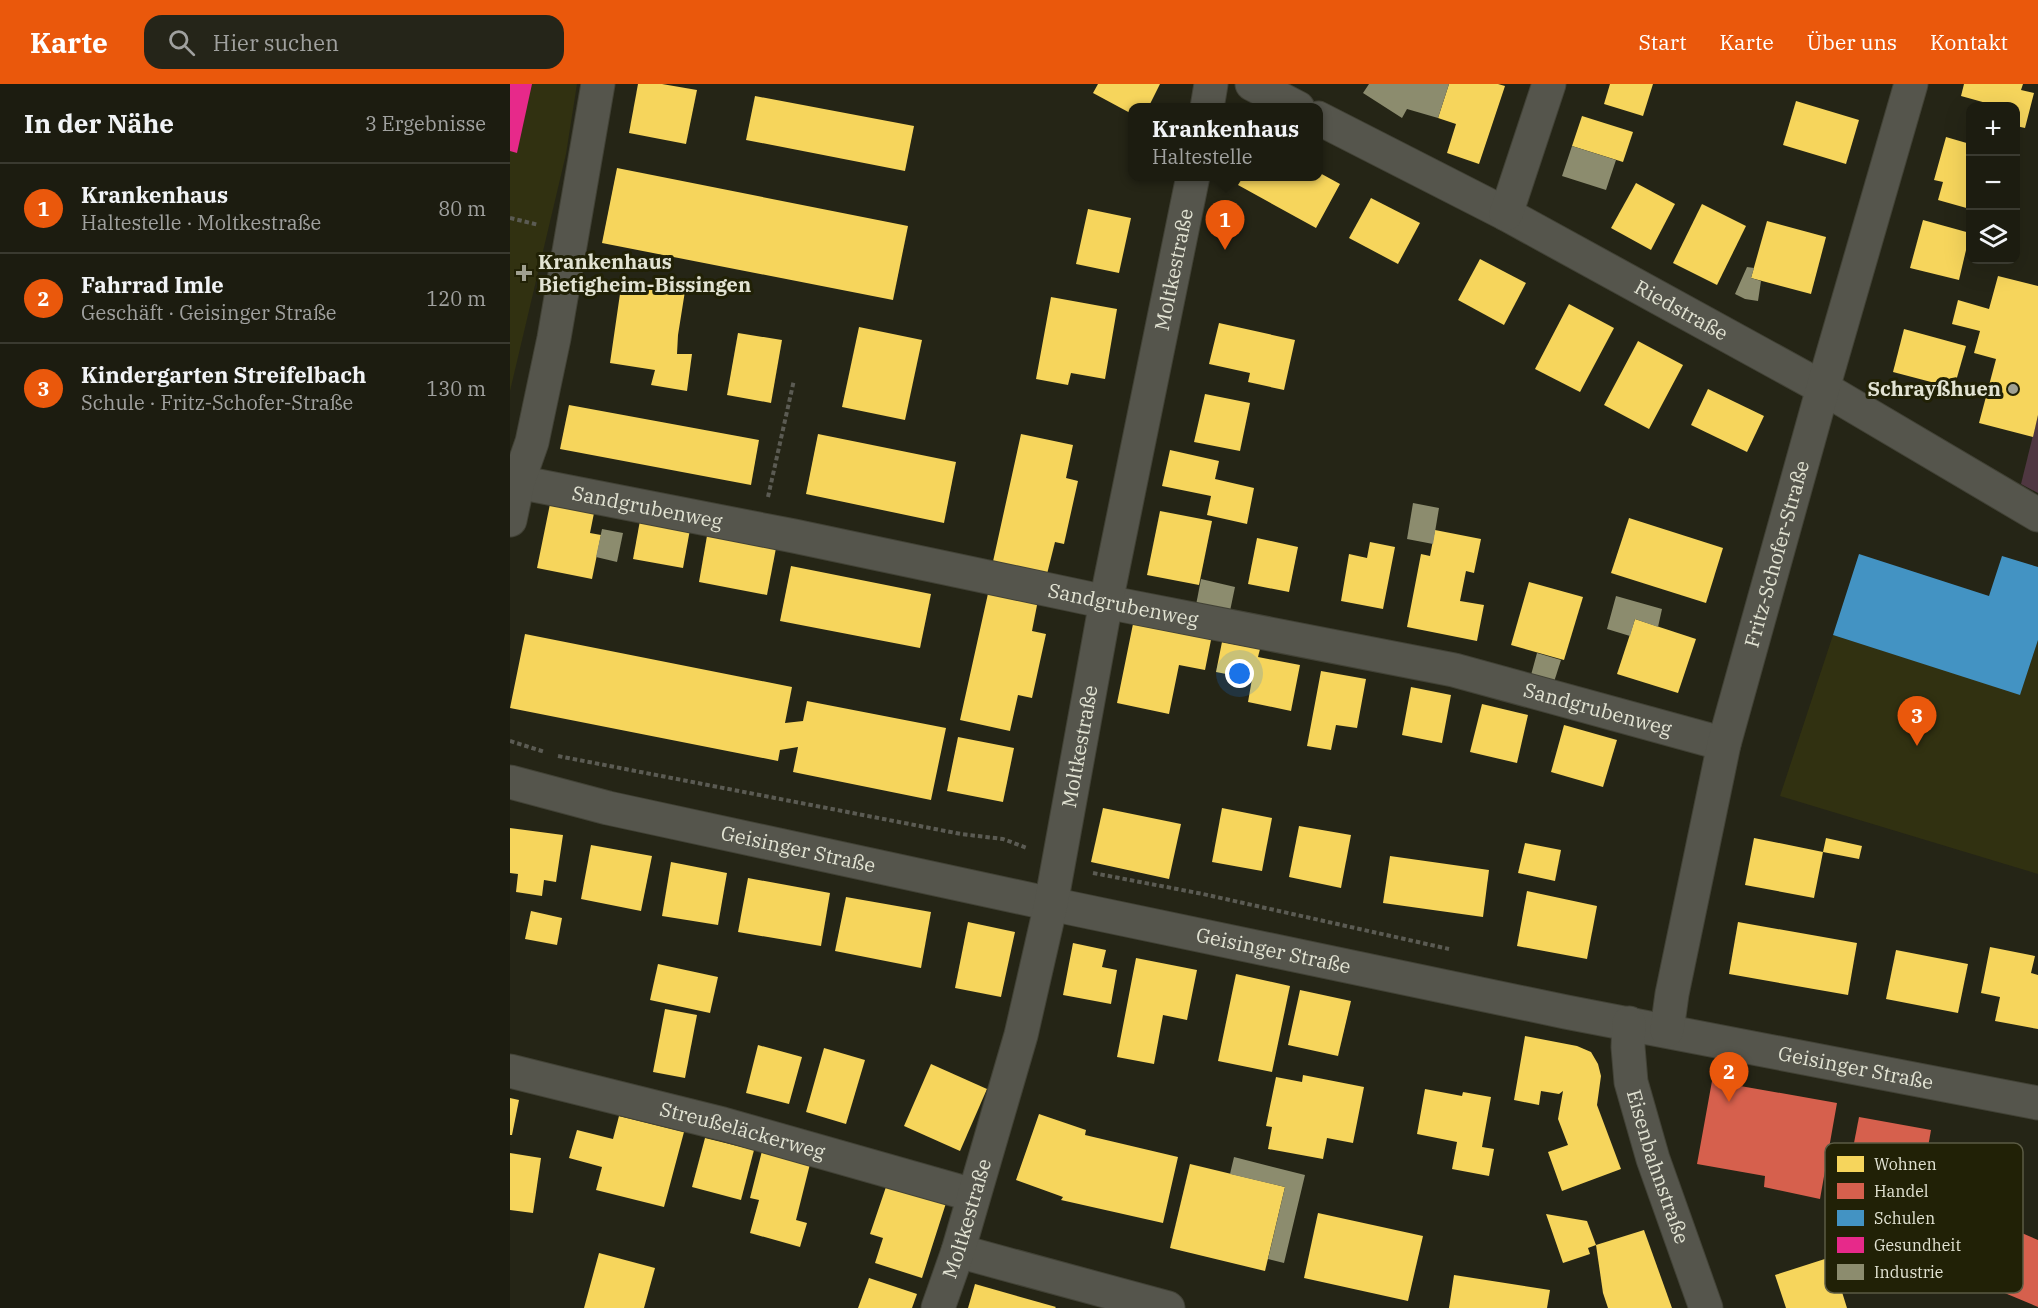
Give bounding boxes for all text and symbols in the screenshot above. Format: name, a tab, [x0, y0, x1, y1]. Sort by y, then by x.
search box	[144, 15, 564, 69]
text: Karte	[30, 24, 108, 61]
icon: search	[165, 26, 198, 59]
text: Hier suchen	[213, 28, 339, 57]
text: Start	[1638, 28, 1687, 56]
text: Karte	[1720, 28, 1774, 56]
text: Über uns	[1807, 28, 1897, 56]
text: Kontakt	[1930, 28, 2008, 56]
map controls	[1966, 102, 2020, 264]
button: +	[1966, 102, 2020, 156]
popup	[1128, 103, 1323, 181]
text: In der Nähe	[24, 106, 174, 140]
text: 3 Ergebnisse	[365, 110, 486, 137]
text: Krankenhaus	[1152, 114, 1299, 143]
text: Haltestelle	[1152, 143, 1252, 170]
button: −	[1966, 156, 2020, 210]
text: Krankenhaus	[81, 180, 228, 209]
text: 1	[38, 195, 50, 222]
text: 80 m	[438, 195, 486, 222]
pin: 1	[1206, 200, 1244, 250]
street label: Moltkestraße	[1148, 206, 1199, 333]
text: Haltestelle · Moltkestraße	[81, 209, 321, 236]
button: layers	[1966, 210, 2020, 264]
place label: Krankenhaus Bietigheim-Bissingen	[538, 248, 751, 298]
marker: Krankenhaus Bietigheim-Bissingen	[515, 264, 533, 282]
text: Fahrrad Imle	[81, 270, 224, 299]
street label: Riedstraße	[1630, 273, 1733, 346]
text: 2	[38, 285, 50, 312]
text: 120 m	[426, 285, 486, 312]
text: Geschäft · Geisinger Straße	[81, 299, 337, 326]
text: Kindergarten Streifelbach	[81, 360, 366, 389]
text: 3	[38, 375, 50, 402]
text: 130 m	[426, 375, 486, 402]
place label: Schrayßhuen	[1867, 375, 2001, 402]
marker: Schrayßhuen	[2006, 382, 2020, 396]
text: Schule · Fritz-Schofer-Straße	[81, 389, 353, 416]
street label: Fritz-Schofer-Straße	[1738, 457, 1815, 650]
street label: Sandgrubenweg	[570, 479, 725, 535]
street label: Sandgrubenweg	[1046, 576, 1201, 633]
your location	[1225, 659, 1254, 688]
street label: Sandgrubenweg	[1521, 676, 1675, 742]
street label: Moltkestraße	[1055, 683, 1104, 810]
pin: 3	[1898, 696, 1936, 746]
street label: Geisinger Straße	[718, 819, 878, 879]
street label: Geisinger Straße	[1194, 921, 1353, 980]
street label: Geisinger Straße	[1776, 1039, 1936, 1096]
pin: 2	[1710, 1052, 1748, 1102]
street label: Eisenbahnstraße	[1621, 1086, 1696, 1247]
street label: Streußeläckerweg	[657, 1095, 829, 1165]
legend	[1825, 1143, 2023, 1293]
text: Wohnen	[1874, 1154, 1937, 1174]
street label: Moltkestraße	[935, 1155, 997, 1282]
text: Handel	[1874, 1181, 1929, 1201]
text: Schulen	[1874, 1208, 1935, 1228]
text: Gesundheit	[1874, 1235, 1961, 1255]
text: Industrie	[1874, 1262, 1943, 1282]

